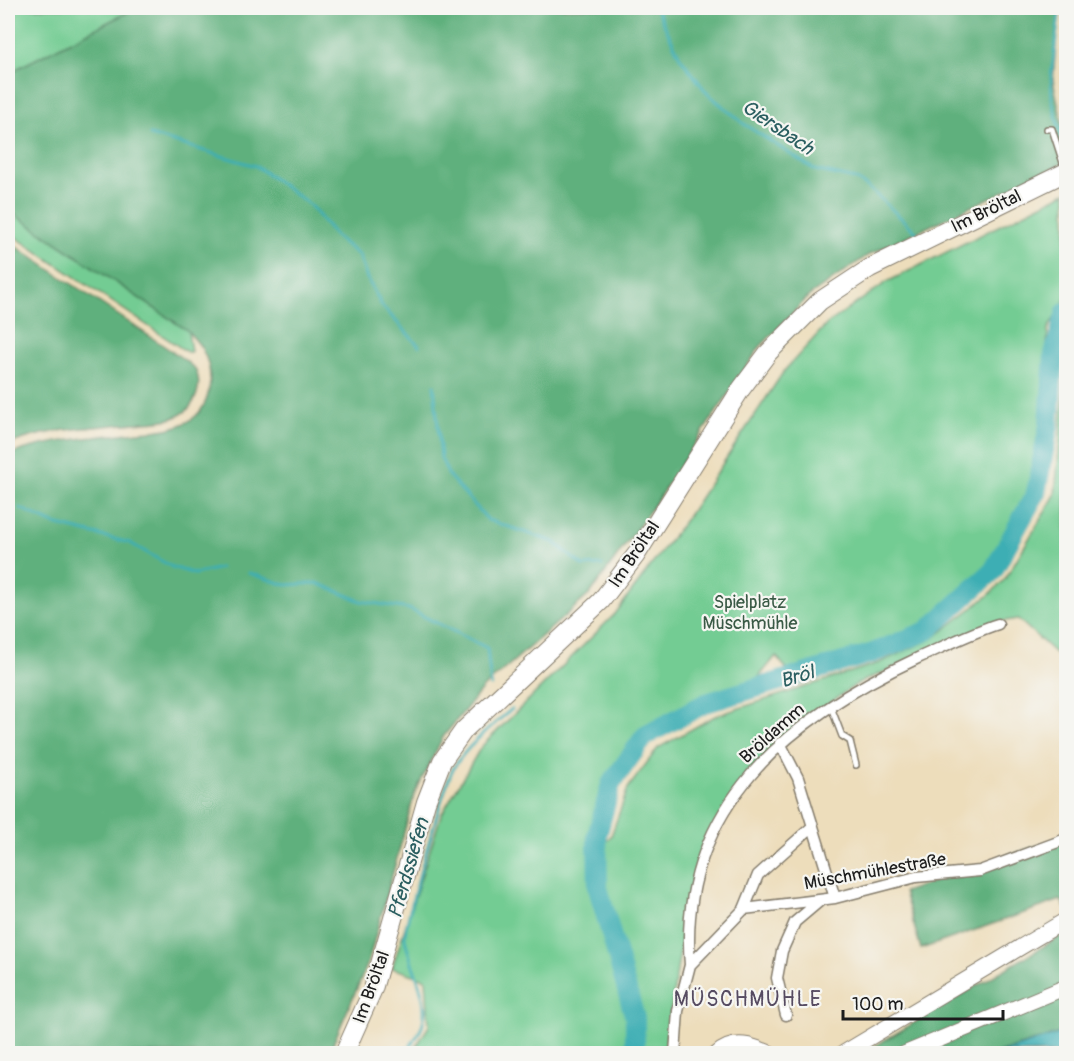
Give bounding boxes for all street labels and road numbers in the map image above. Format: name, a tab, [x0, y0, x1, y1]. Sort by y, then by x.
street label: Im Bröltal	[947, 185, 1025, 238]
street label: Im Bröltal	[604, 517, 665, 592]
street label: Bröldamm	[735, 698, 810, 769]
street label: Müschmühlestraße	[802, 848, 948, 895]
street label: Im Bröltal	[348, 948, 395, 1027]

